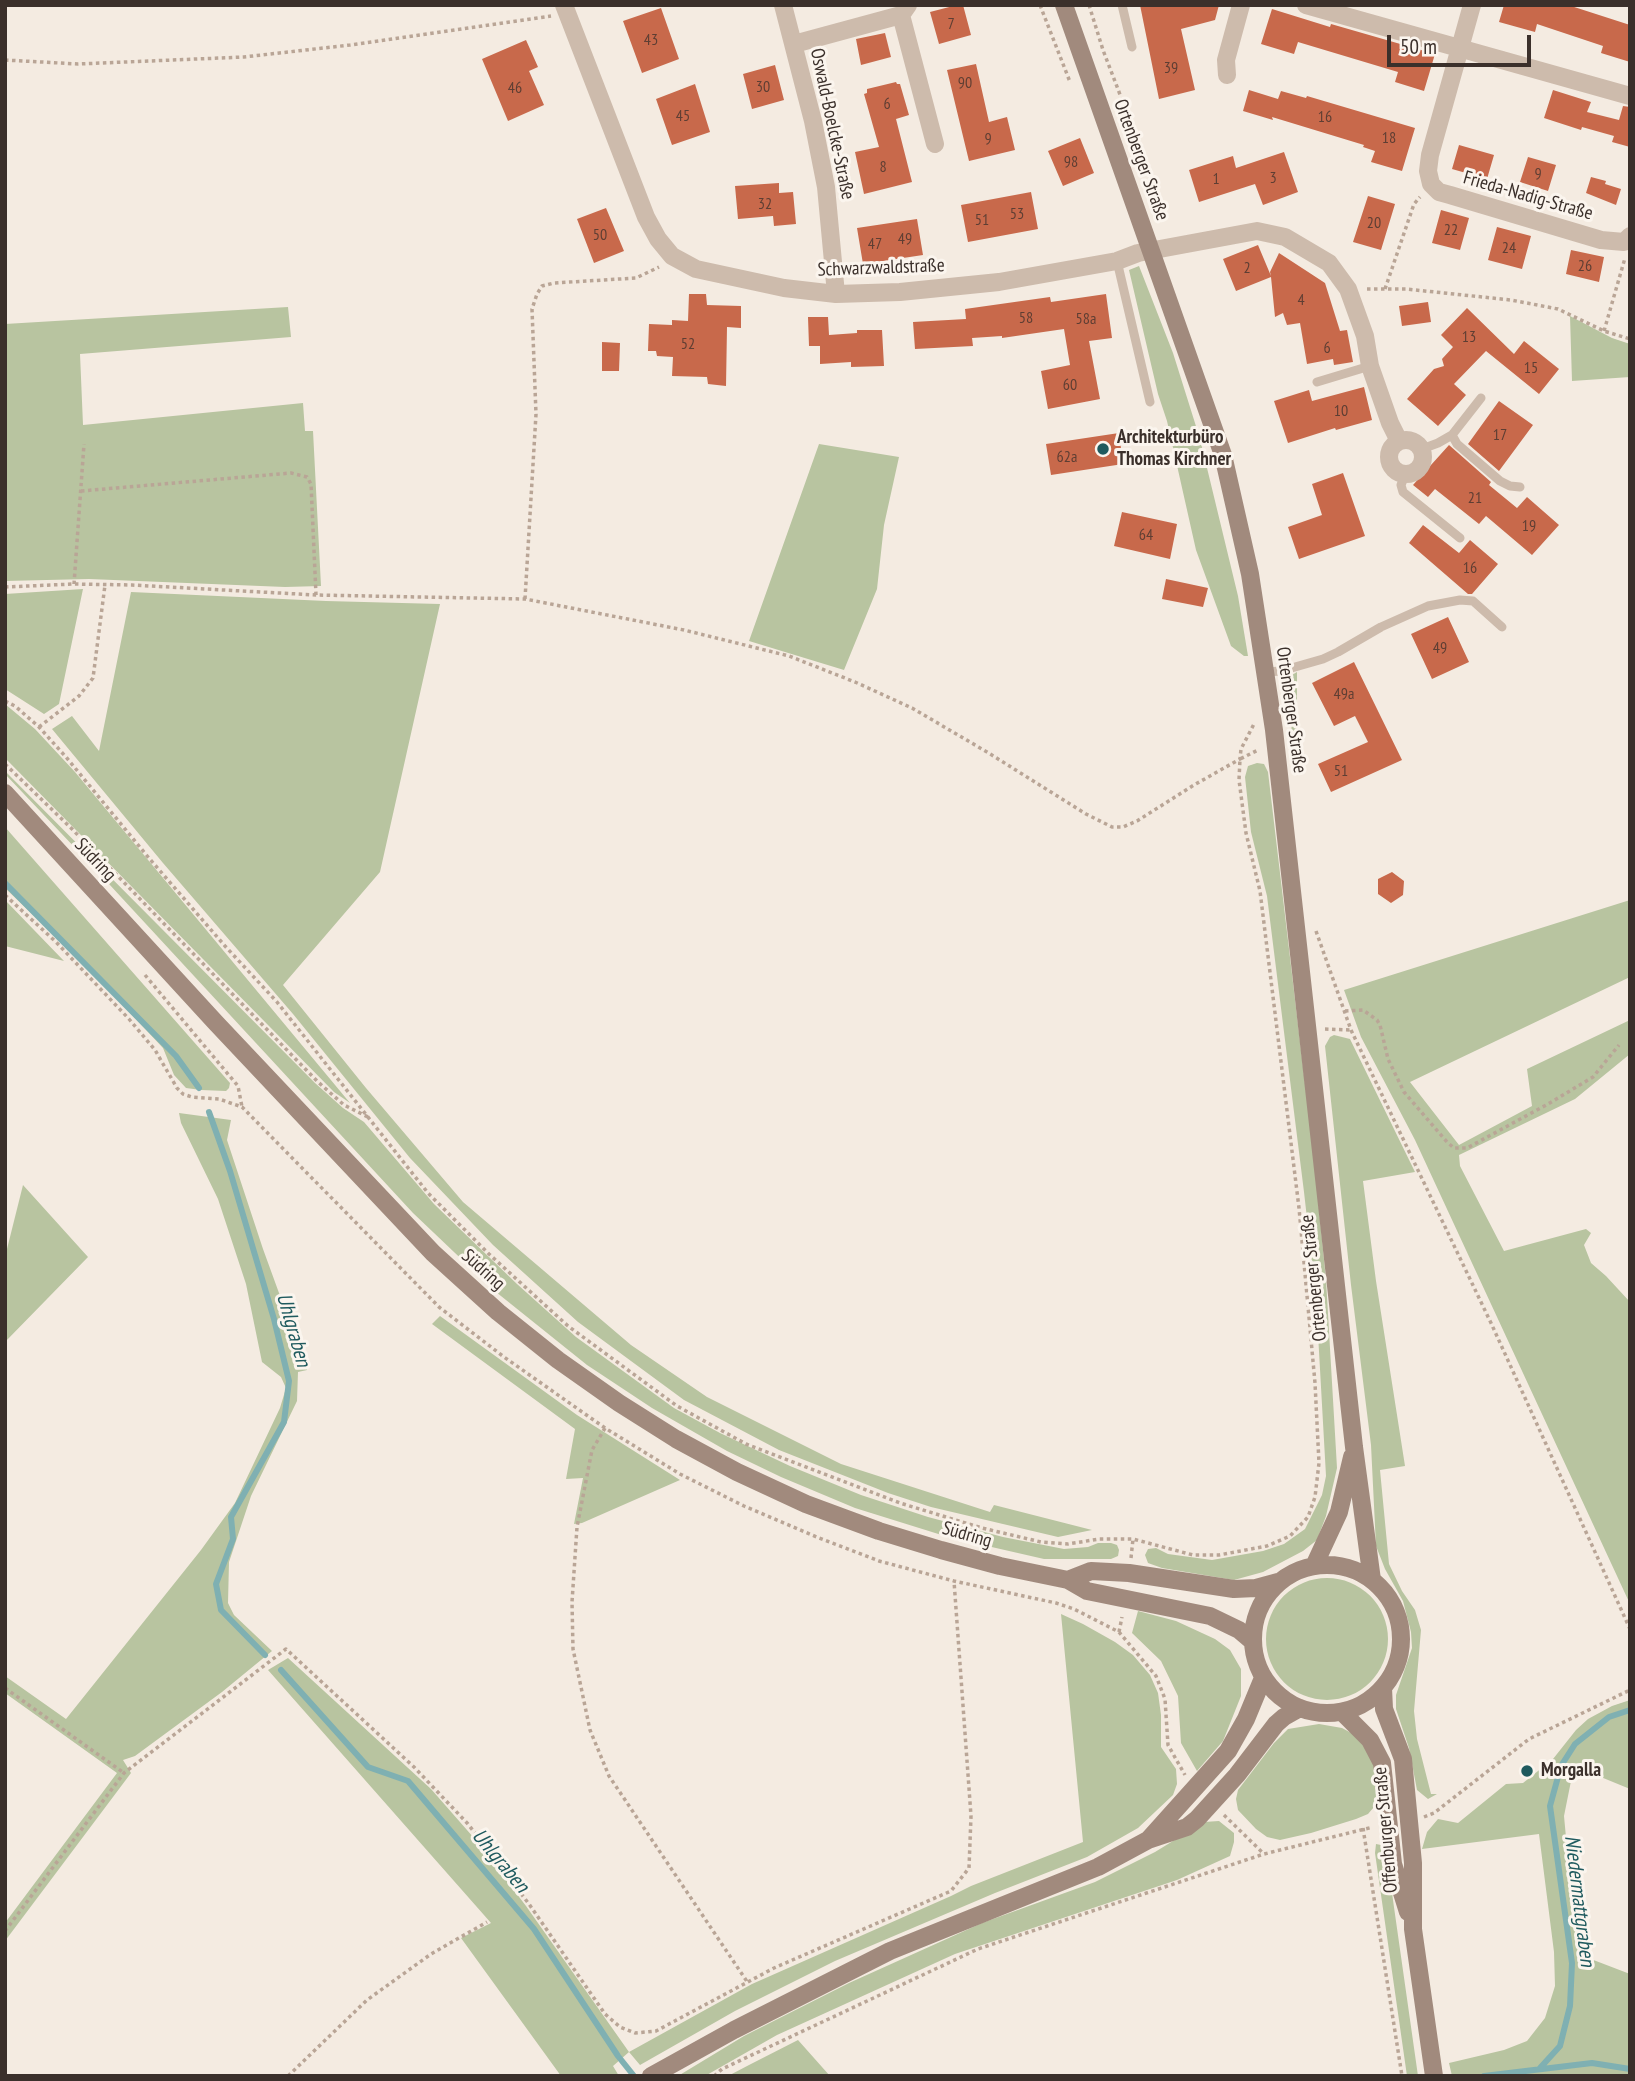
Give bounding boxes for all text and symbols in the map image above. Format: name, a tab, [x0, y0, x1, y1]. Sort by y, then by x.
house number: 7	[947, 14, 955, 34]
scale bar	[1390, 21, 1534, 65]
house number: 43	[644, 30, 658, 50]
text: 50 m	[1400, 33, 1437, 60]
street label: Oswald-Boelcke-Straße	[805, 46, 859, 202]
house number: 39	[1164, 58, 1178, 78]
house number: 90	[958, 73, 972, 93]
house number: 30	[756, 77, 770, 97]
house number: 46	[508, 78, 522, 98]
house number: 6	[883, 94, 891, 114]
street label: Ortenberger Straße	[1109, 96, 1173, 224]
house number: 45	[676, 106, 690, 126]
house number: 16	[1318, 107, 1332, 127]
house number: 18	[1382, 128, 1396, 148]
house number: 9	[984, 129, 992, 149]
house number: 98	[1064, 152, 1078, 172]
house number: 8	[879, 157, 887, 177]
house number: 9	[1534, 164, 1542, 184]
street label: Frieda-Nadig-Straße	[1461, 167, 1595, 225]
house number: 3	[1269, 168, 1277, 188]
house number: 1	[1212, 169, 1220, 189]
house number: 32	[758, 194, 772, 214]
house number: 53	[1010, 204, 1024, 224]
house number: 51	[975, 210, 989, 230]
house number: 20	[1367, 213, 1381, 233]
house number: 22	[1444, 220, 1458, 240]
house number: 50	[593, 225, 607, 245]
house number: 49	[898, 229, 912, 249]
house number: 47	[868, 234, 882, 254]
house number: 24	[1502, 238, 1516, 258]
street label: Schwarzwaldstraße	[817, 254, 945, 282]
house number: 26	[1578, 256, 1592, 276]
house number: 2	[1243, 258, 1251, 278]
house number: 4	[1297, 290, 1305, 310]
house number: 58	[1019, 308, 1033, 328]
house number: 58a	[1076, 309, 1096, 329]
house number: 13	[1462, 327, 1476, 347]
house number: 52	[681, 334, 695, 354]
house number: 6	[1323, 338, 1331, 358]
house number: 15	[1524, 358, 1538, 378]
house number: 60	[1063, 375, 1077, 395]
house number: 10	[1334, 401, 1348, 421]
house number: 17	[1493, 425, 1507, 445]
place label: Architekturbüro Thomas Kirchner	[1117, 427, 1231, 471]
marker: Architekturbüro Thomas Kirchner	[1095, 441, 1111, 457]
house number: 62a	[1057, 447, 1077, 467]
house number: 21	[1468, 488, 1482, 508]
house number: 19	[1522, 516, 1536, 536]
house number: 64	[1139, 525, 1153, 545]
house number: 16	[1463, 558, 1477, 578]
house number: 49	[1433, 638, 1447, 658]
street label: Ortenberger Straße	[1271, 645, 1311, 775]
house number: 49a	[1334, 684, 1354, 704]
house number: 51	[1334, 761, 1348, 781]
street label: Südring	[69, 834, 121, 886]
street label: Ortenberger Straße	[1296, 1214, 1332, 1342]
street label: Südring	[457, 1245, 509, 1295]
water label: Uhlgraben	[271, 1290, 315, 1370]
street label: Südring	[940, 1517, 994, 1553]
place label: Morgalla	[1541, 1760, 1601, 1782]
marker: Morgalla	[1519, 1763, 1535, 1779]
street label: Offenburger Straße	[1369, 1766, 1403, 1894]
water label: Uhlgraben	[466, 1824, 534, 1898]
water label: Niedermattgraben	[1558, 1834, 1600, 1968]

